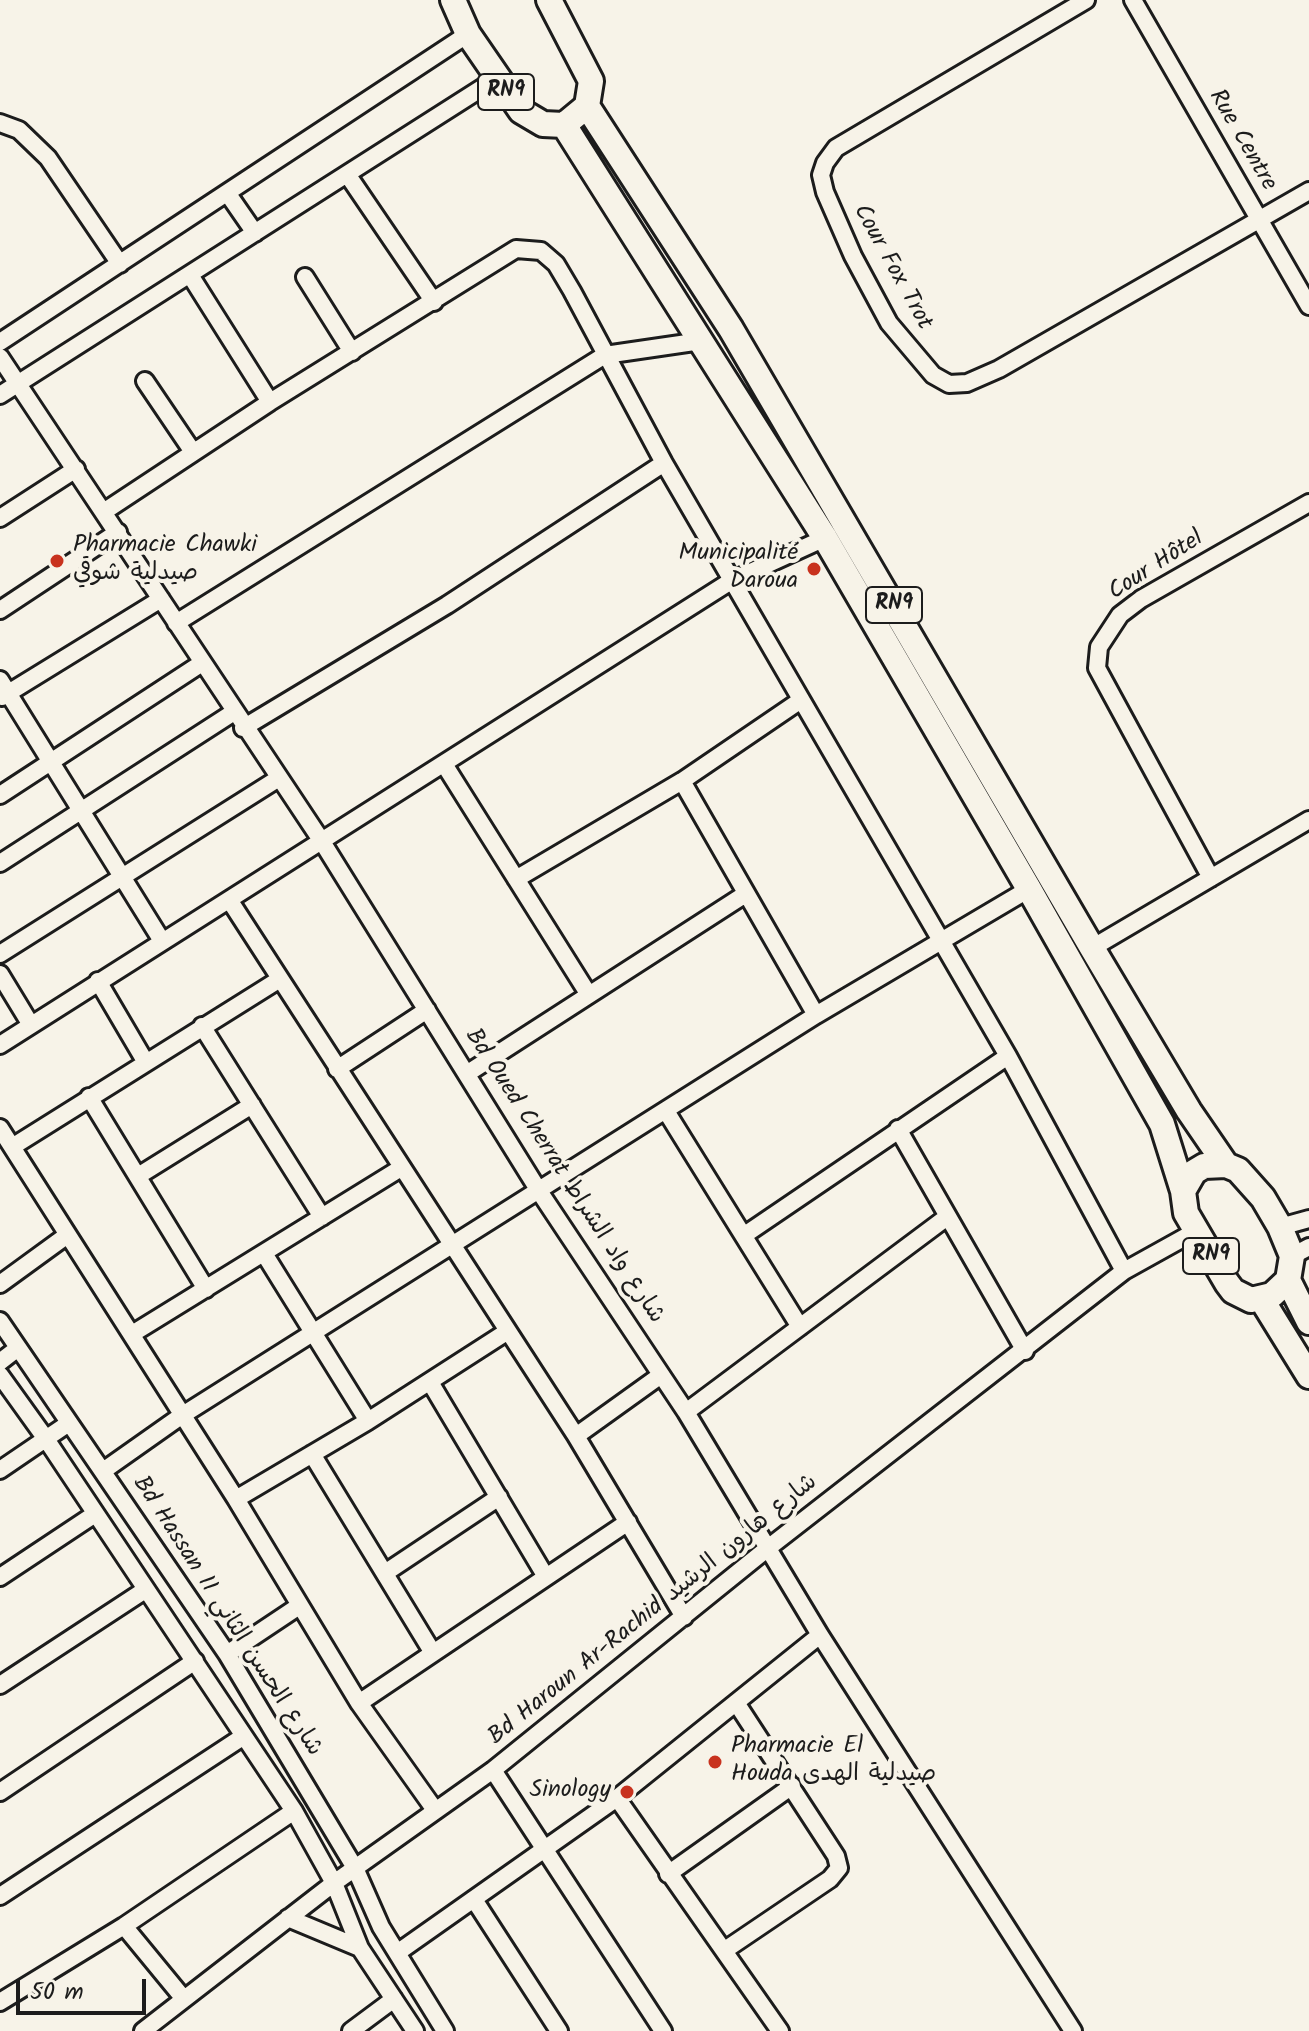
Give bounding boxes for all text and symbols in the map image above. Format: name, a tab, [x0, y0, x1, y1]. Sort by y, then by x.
road number: RN9	[478, 74, 534, 110]
street label: Rue Centre	[1201, 85, 1281, 197]
street label: Cour Fox Trot	[845, 200, 937, 336]
street label: Cour Hôtel	[1104, 526, 1210, 608]
place label: Pharmacie Chawki صيدلية شوقي	[73, 533, 257, 589]
place label: Municipalité Daroua	[679, 541, 798, 597]
marker: Pharmacie Chawki صيدلية شوقي	[48, 552, 66, 570]
marker: Municipalité Daroua	[805, 560, 823, 578]
road number: RN9	[866, 587, 922, 623]
street label: Bd Oued Cherrat شارع واد الشراط	[457, 1024, 669, 1330]
road number: RN9	[1183, 1238, 1239, 1274]
street label: Bd Haroun Ar-Rachid شارع هارون الرشيد	[484, 1469, 824, 1753]
street label: Bd Hassan II شارع الحسن الثاني	[125, 1472, 327, 1762]
place label: Pharmacie El Houda صيدلية الهدى	[731, 1734, 936, 1790]
marker: Pharmacie El Houda صيدلية الهدى	[706, 1753, 724, 1771]
place label: Sinology	[529, 1778, 611, 1806]
marker: Sinology	[618, 1783, 636, 1801]
scale bar	[20, 1963, 150, 2013]
text: 50 m	[30, 1973, 84, 2012]

